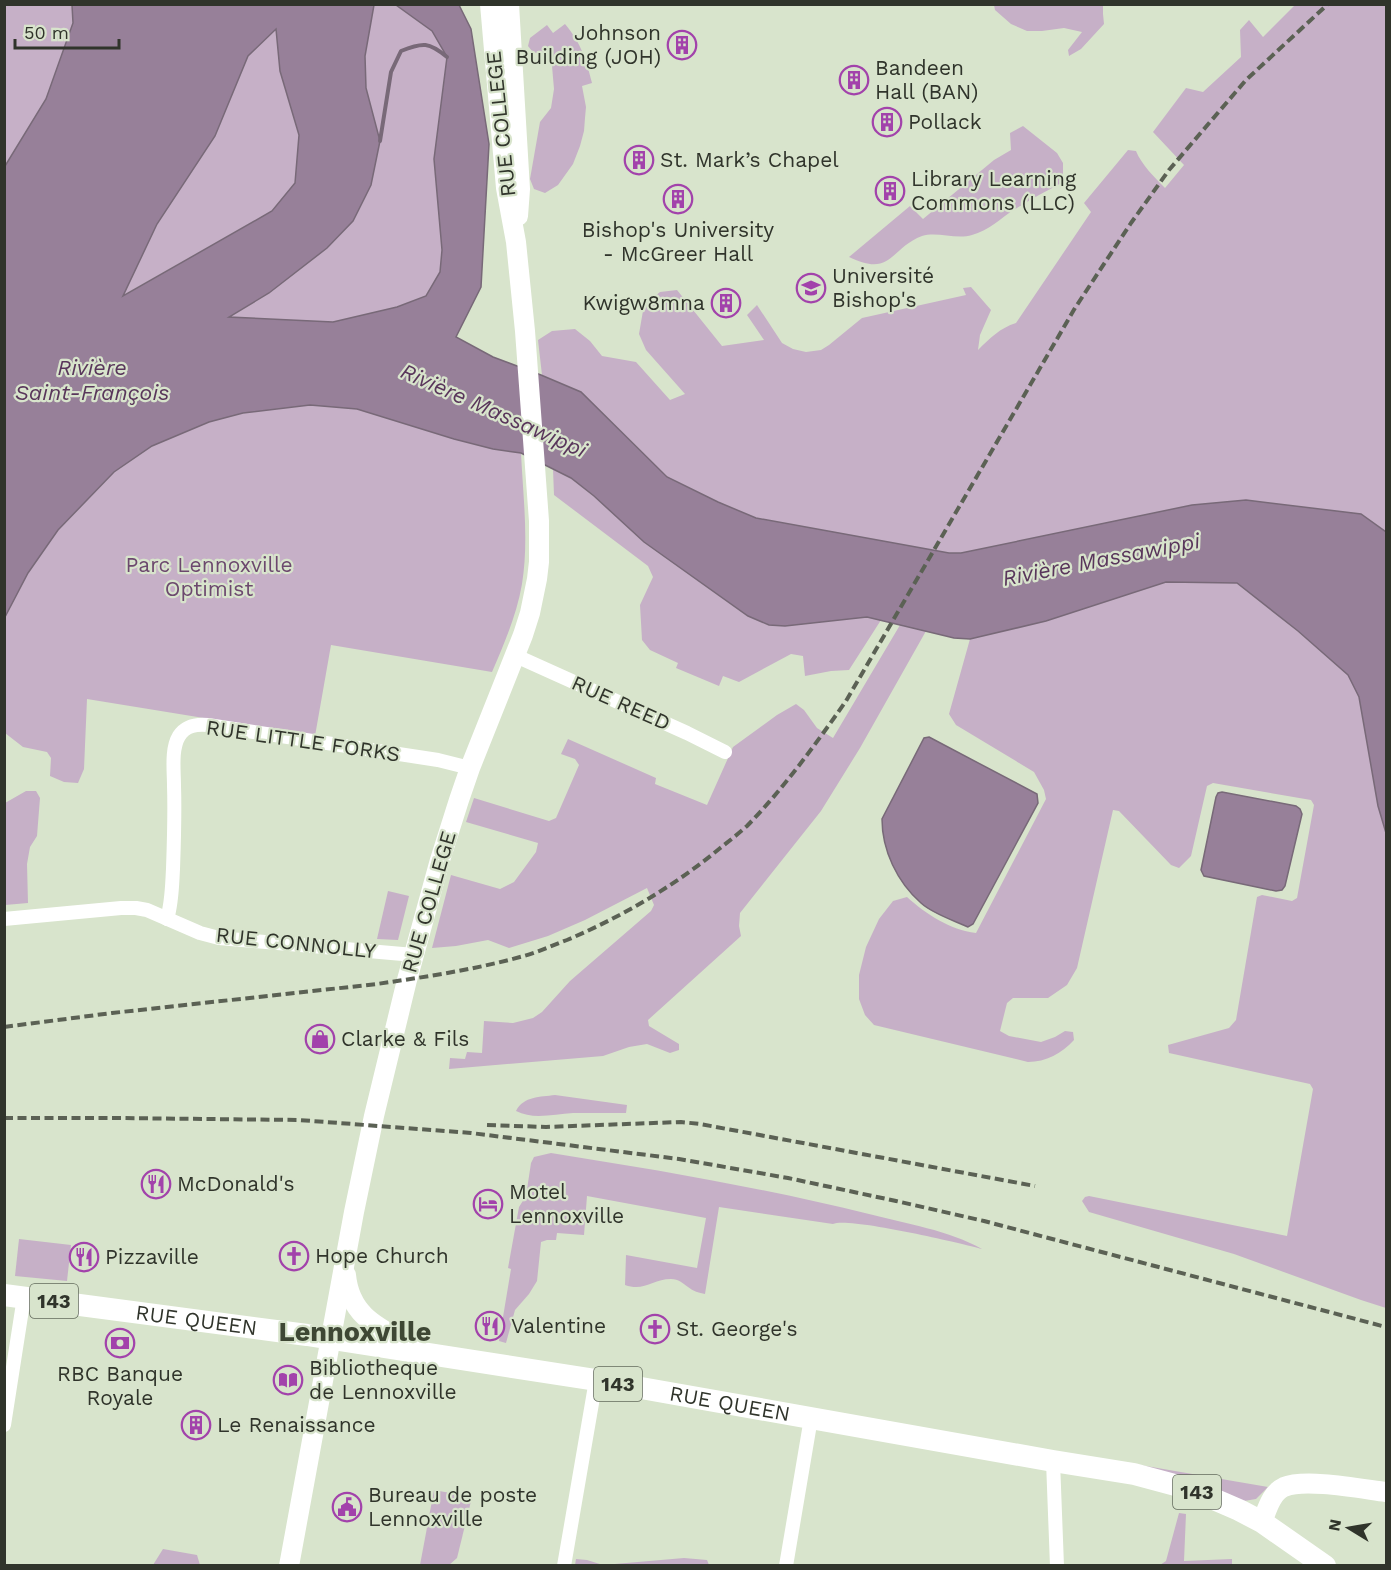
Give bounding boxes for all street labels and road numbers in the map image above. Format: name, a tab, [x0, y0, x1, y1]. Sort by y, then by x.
street label: RUE COLLEGE	[480, 50, 521, 198]
street label: RUE REED	[568, 670, 674, 735]
street label: RUE LITTLE FORKS	[204, 715, 402, 767]
street label: RUE COLLEGE	[396, 828, 461, 976]
street label: RUE CONNOLLY	[215, 922, 377, 963]
road number: 143	[30, 1284, 78, 1318]
street label: RUE QUEEN	[134, 1300, 259, 1340]
road number: 143	[594, 1367, 642, 1401]
street label: RUE QUEEN	[668, 1380, 792, 1426]
road number: 143	[1173, 1475, 1221, 1509]

